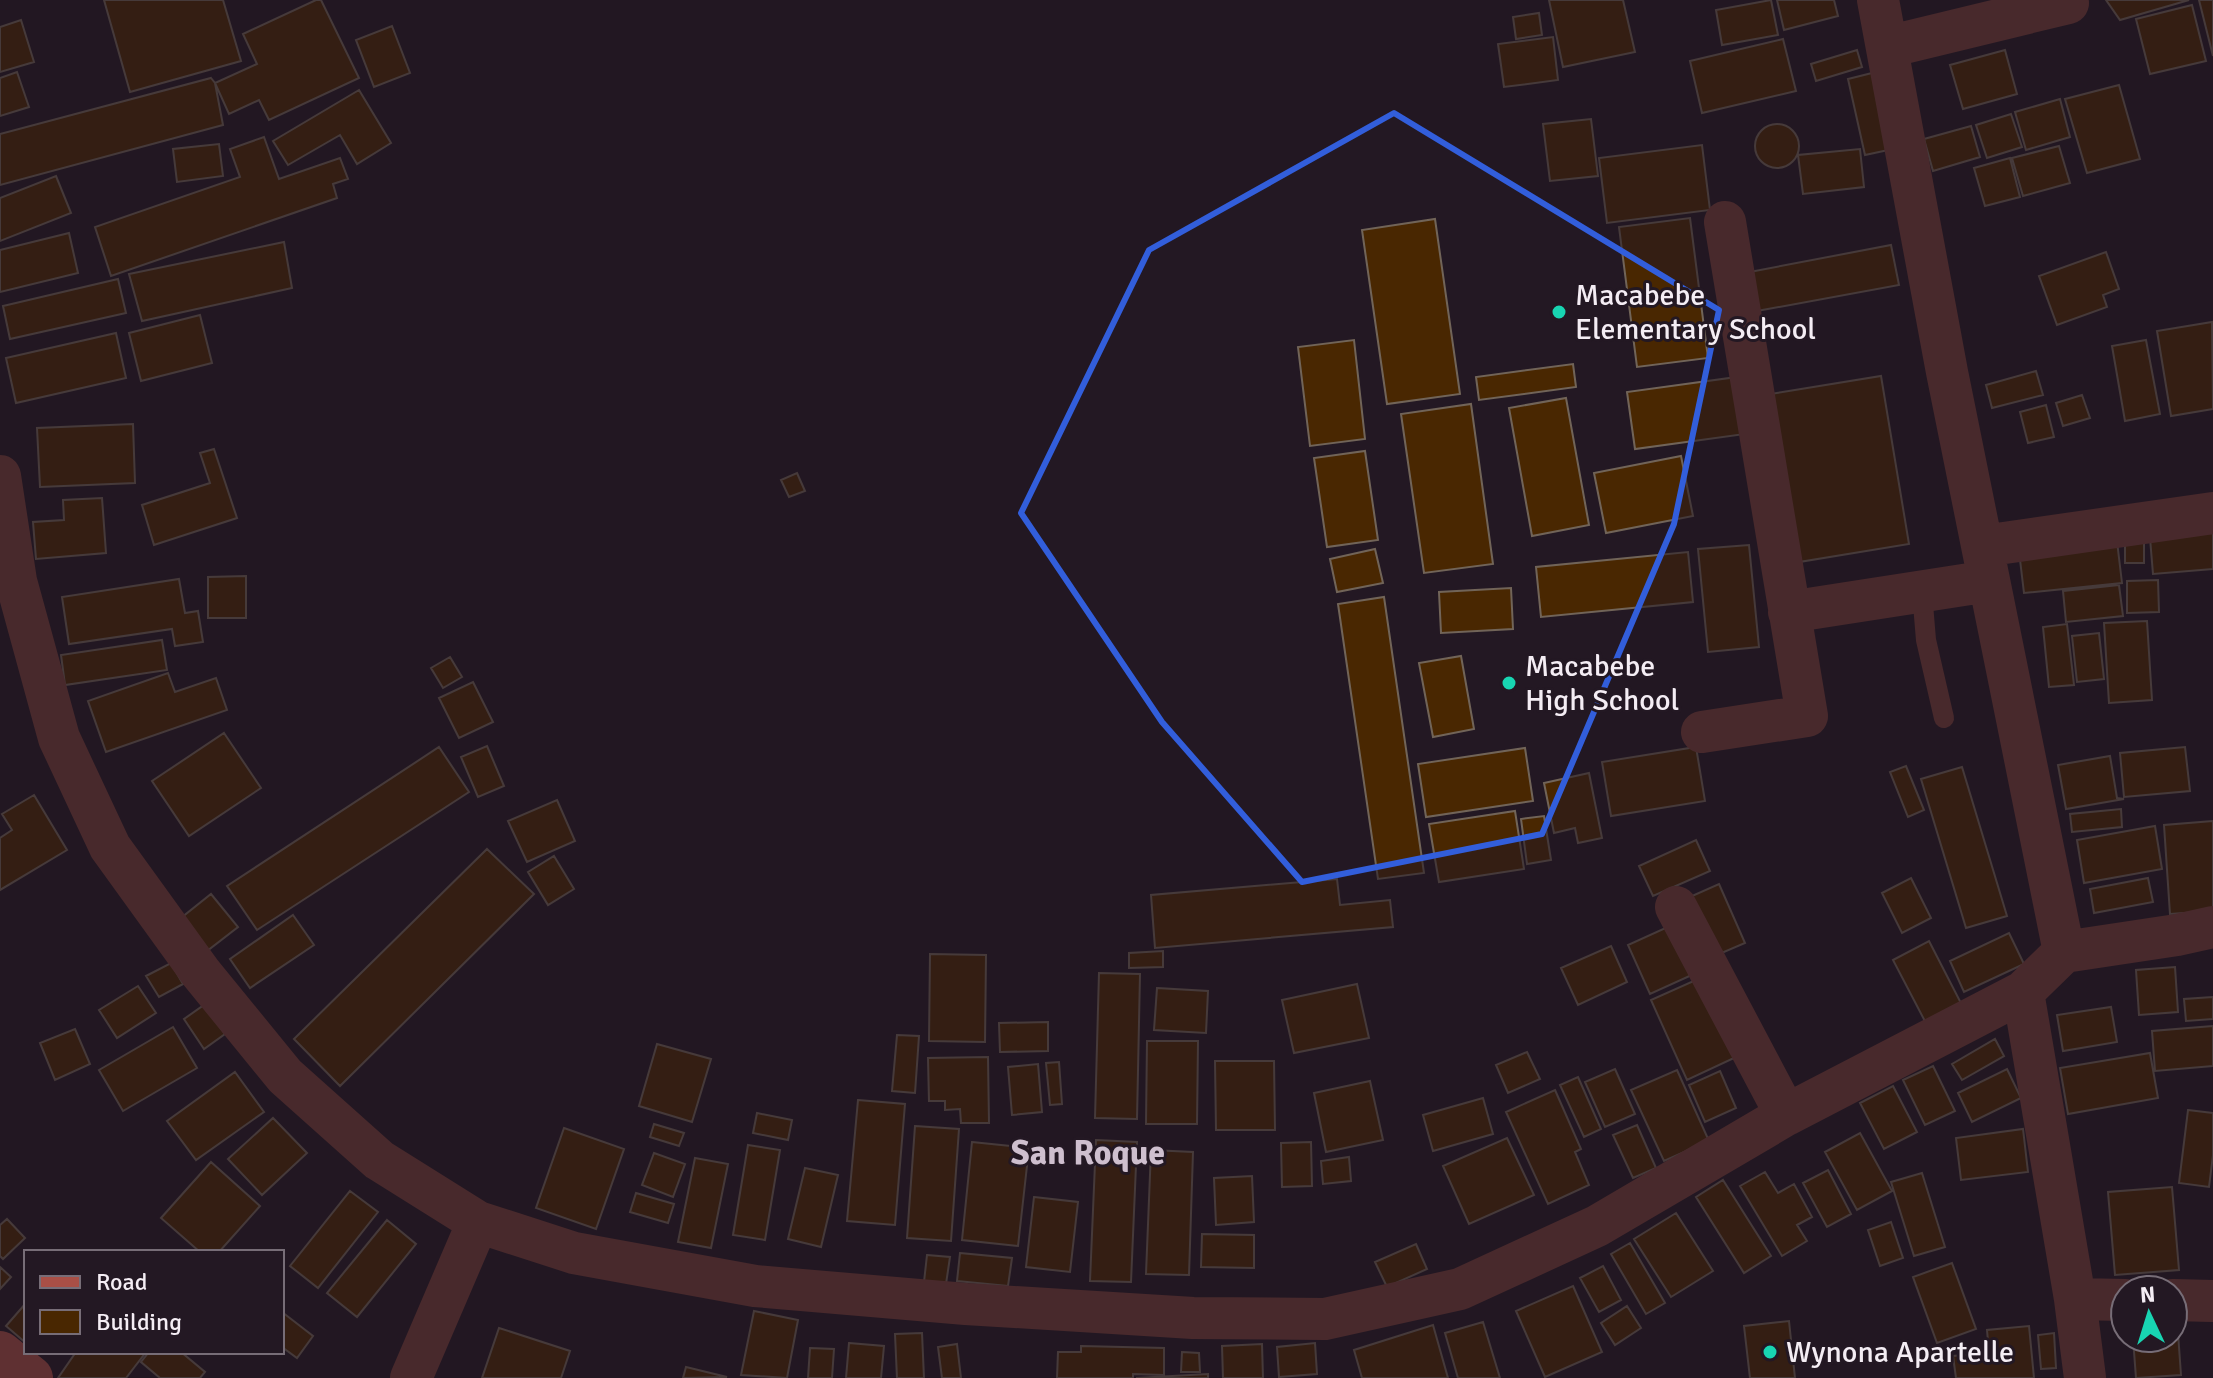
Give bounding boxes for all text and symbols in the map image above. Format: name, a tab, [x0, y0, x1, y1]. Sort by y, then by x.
place label: Macabebe Elementary School	[1575, 277, 1816, 348]
marker: Macabebe Elementary School	[1550, 303, 1568, 321]
place label: Macabebe High School	[1525, 648, 1679, 719]
marker: Macabebe High School	[1500, 674, 1518, 692]
district label: San Roque	[1011, 1132, 1165, 1174]
legend	[24, 1250, 284, 1354]
text: Road	[96, 1267, 147, 1297]
north arrow	[2109, 1274, 2189, 1354]
text: N	[2139, 1281, 2156, 1309]
text: Building	[96, 1307, 182, 1337]
place label: Wynona Apartelle	[1786, 1334, 2014, 1371]
marker: Wynona Apartelle	[1761, 1343, 1779, 1361]

